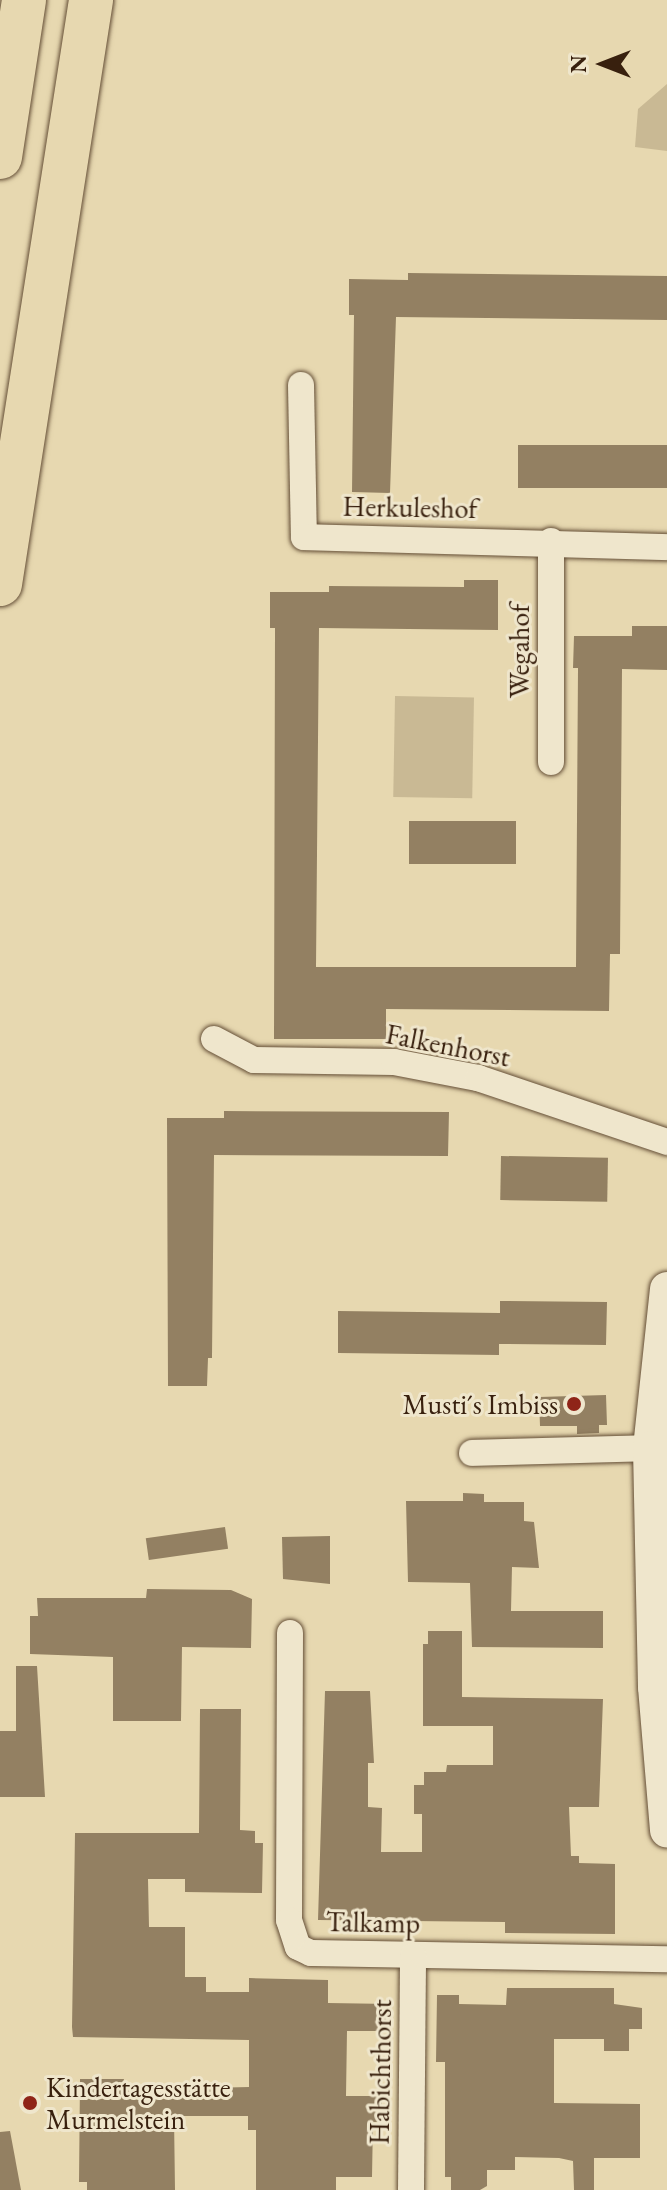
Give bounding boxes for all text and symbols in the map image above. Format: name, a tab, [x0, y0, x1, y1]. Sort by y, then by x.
north arrow	[563, 24, 643, 104]
text: N	[564, 55, 593, 73]
street label: Herkuleshof	[342, 489, 478, 525]
street label: Wegahof	[502, 604, 536, 698]
street label: Falkenhorst	[383, 1017, 513, 1073]
place label: Musti´s Imbiss	[402, 1387, 558, 1421]
marker: Musti´s Imbiss	[565, 1395, 583, 1413]
street label: Talkamp	[326, 1904, 420, 1940]
street label: Habichthorst	[362, 1999, 398, 2145]
place label: Kindertagesstätte Murmelstein	[46, 2070, 231, 2136]
marker: Kindertagesstätte Murmelstein	[21, 2094, 39, 2112]

